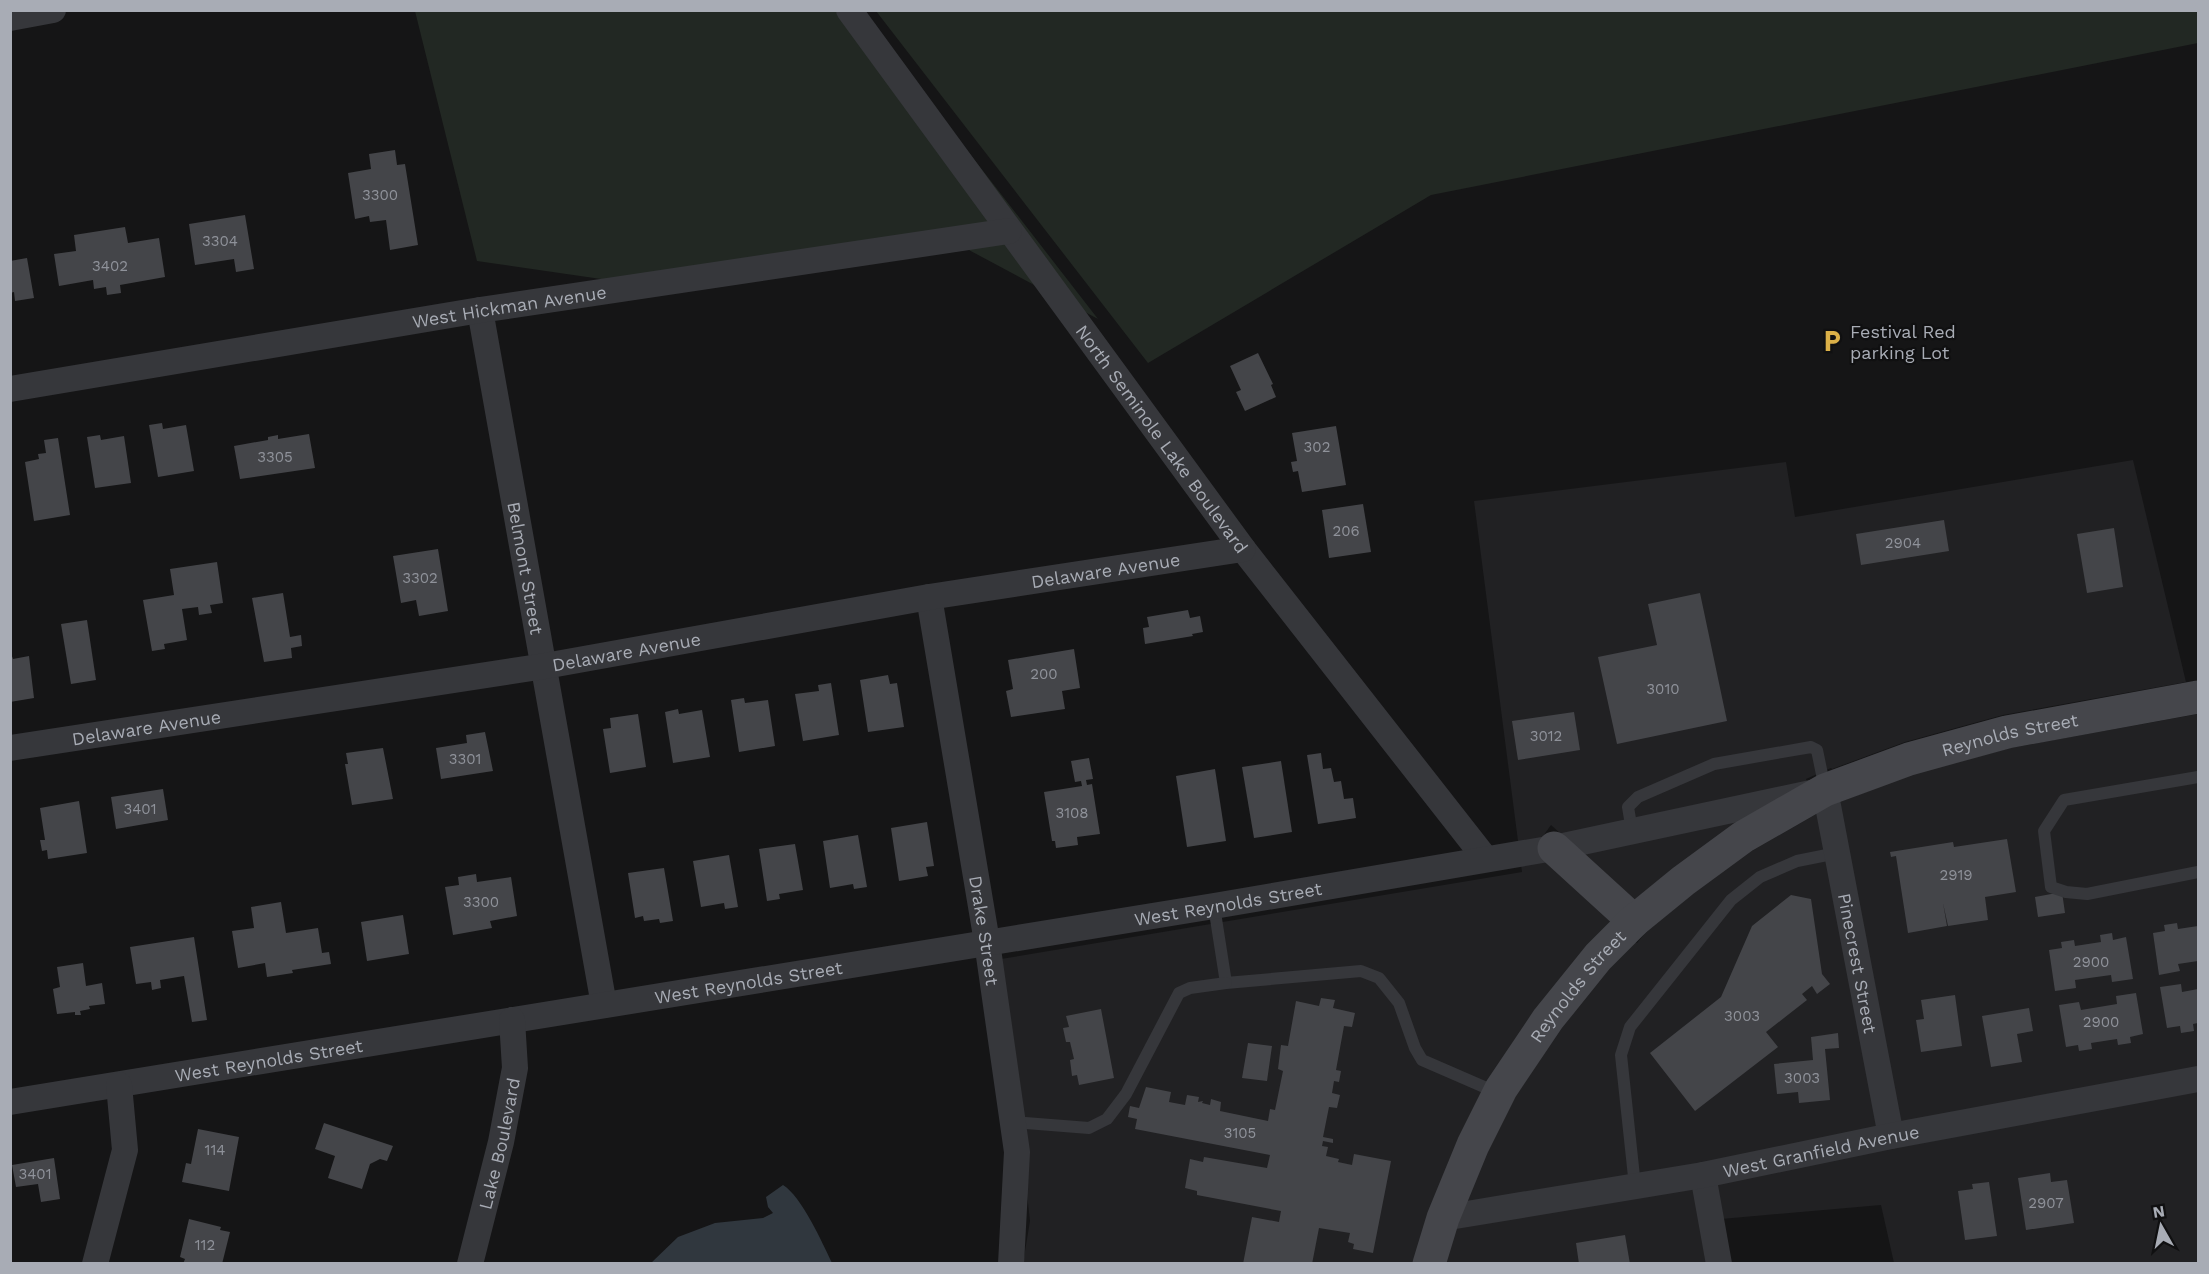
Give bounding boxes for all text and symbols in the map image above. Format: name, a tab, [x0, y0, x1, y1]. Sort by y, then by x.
house number: 3300	[362, 186, 398, 204]
house number: 3304	[202, 232, 238, 250]
house number: 3402	[92, 257, 128, 275]
street label: West Hickman Avenue	[410, 281, 608, 332]
street label: North Seminole Lake Boulevard	[1072, 320, 1253, 557]
place label: Festival Red parking Lot	[1850, 321, 1956, 363]
parking icon: Festival Red parking Lot	[1819, 328, 1845, 354]
house number: 302	[1304, 438, 1330, 456]
house number: 3305	[257, 448, 293, 466]
street label: Belmont Street	[504, 500, 548, 636]
house number: 206	[1332, 522, 1360, 540]
house number: 2904	[1885, 534, 1921, 552]
street label: Delaware Avenue	[1030, 548, 1182, 592]
house number: 3302	[402, 569, 438, 587]
street label: Delaware Avenue	[551, 628, 702, 675]
house number: 200	[1030, 665, 1058, 683]
house number: 3010	[1646, 680, 1680, 698]
street label: Delaware Avenue	[70, 705, 222, 749]
street label: Reynolds Street	[1939, 709, 2080, 760]
house number: 3012	[1530, 727, 1562, 745]
house number: 3301	[449, 750, 481, 768]
house number: 3401	[123, 800, 157, 818]
house number: 3108	[1055, 804, 1089, 822]
house number: 2919	[1939, 866, 1973, 884]
street label: Drake Street	[965, 874, 1004, 987]
street label: West Reynolds Street	[1133, 877, 1324, 929]
street label: Pinecrest Street	[1834, 891, 1882, 1035]
house number: 3300	[463, 893, 499, 911]
street label: Reynolds Street	[1525, 925, 1630, 1046]
house number: 2900	[2073, 953, 2109, 971]
street label: West Reynolds Street	[653, 956, 844, 1007]
house number: 3003	[1724, 1007, 1760, 1025]
house number: 2900	[2083, 1013, 2119, 1031]
street label: West Reynolds Street	[173, 1034, 364, 1086]
house number: 3003	[1784, 1069, 1820, 1087]
street label: Lake Boulevard	[474, 1076, 523, 1212]
street label: West Granfield Avenue	[1721, 1120, 1921, 1181]
house number: 3105	[1224, 1124, 1256, 1142]
house number: 114	[205, 1141, 225, 1159]
house number: 3401	[18, 1165, 52, 1183]
house number: 2907	[2028, 1194, 2064, 1212]
north arrow	[2131, 1196, 2191, 1256]
text: N	[2151, 1201, 2166, 1222]
house number: 112	[195, 1236, 215, 1254]

